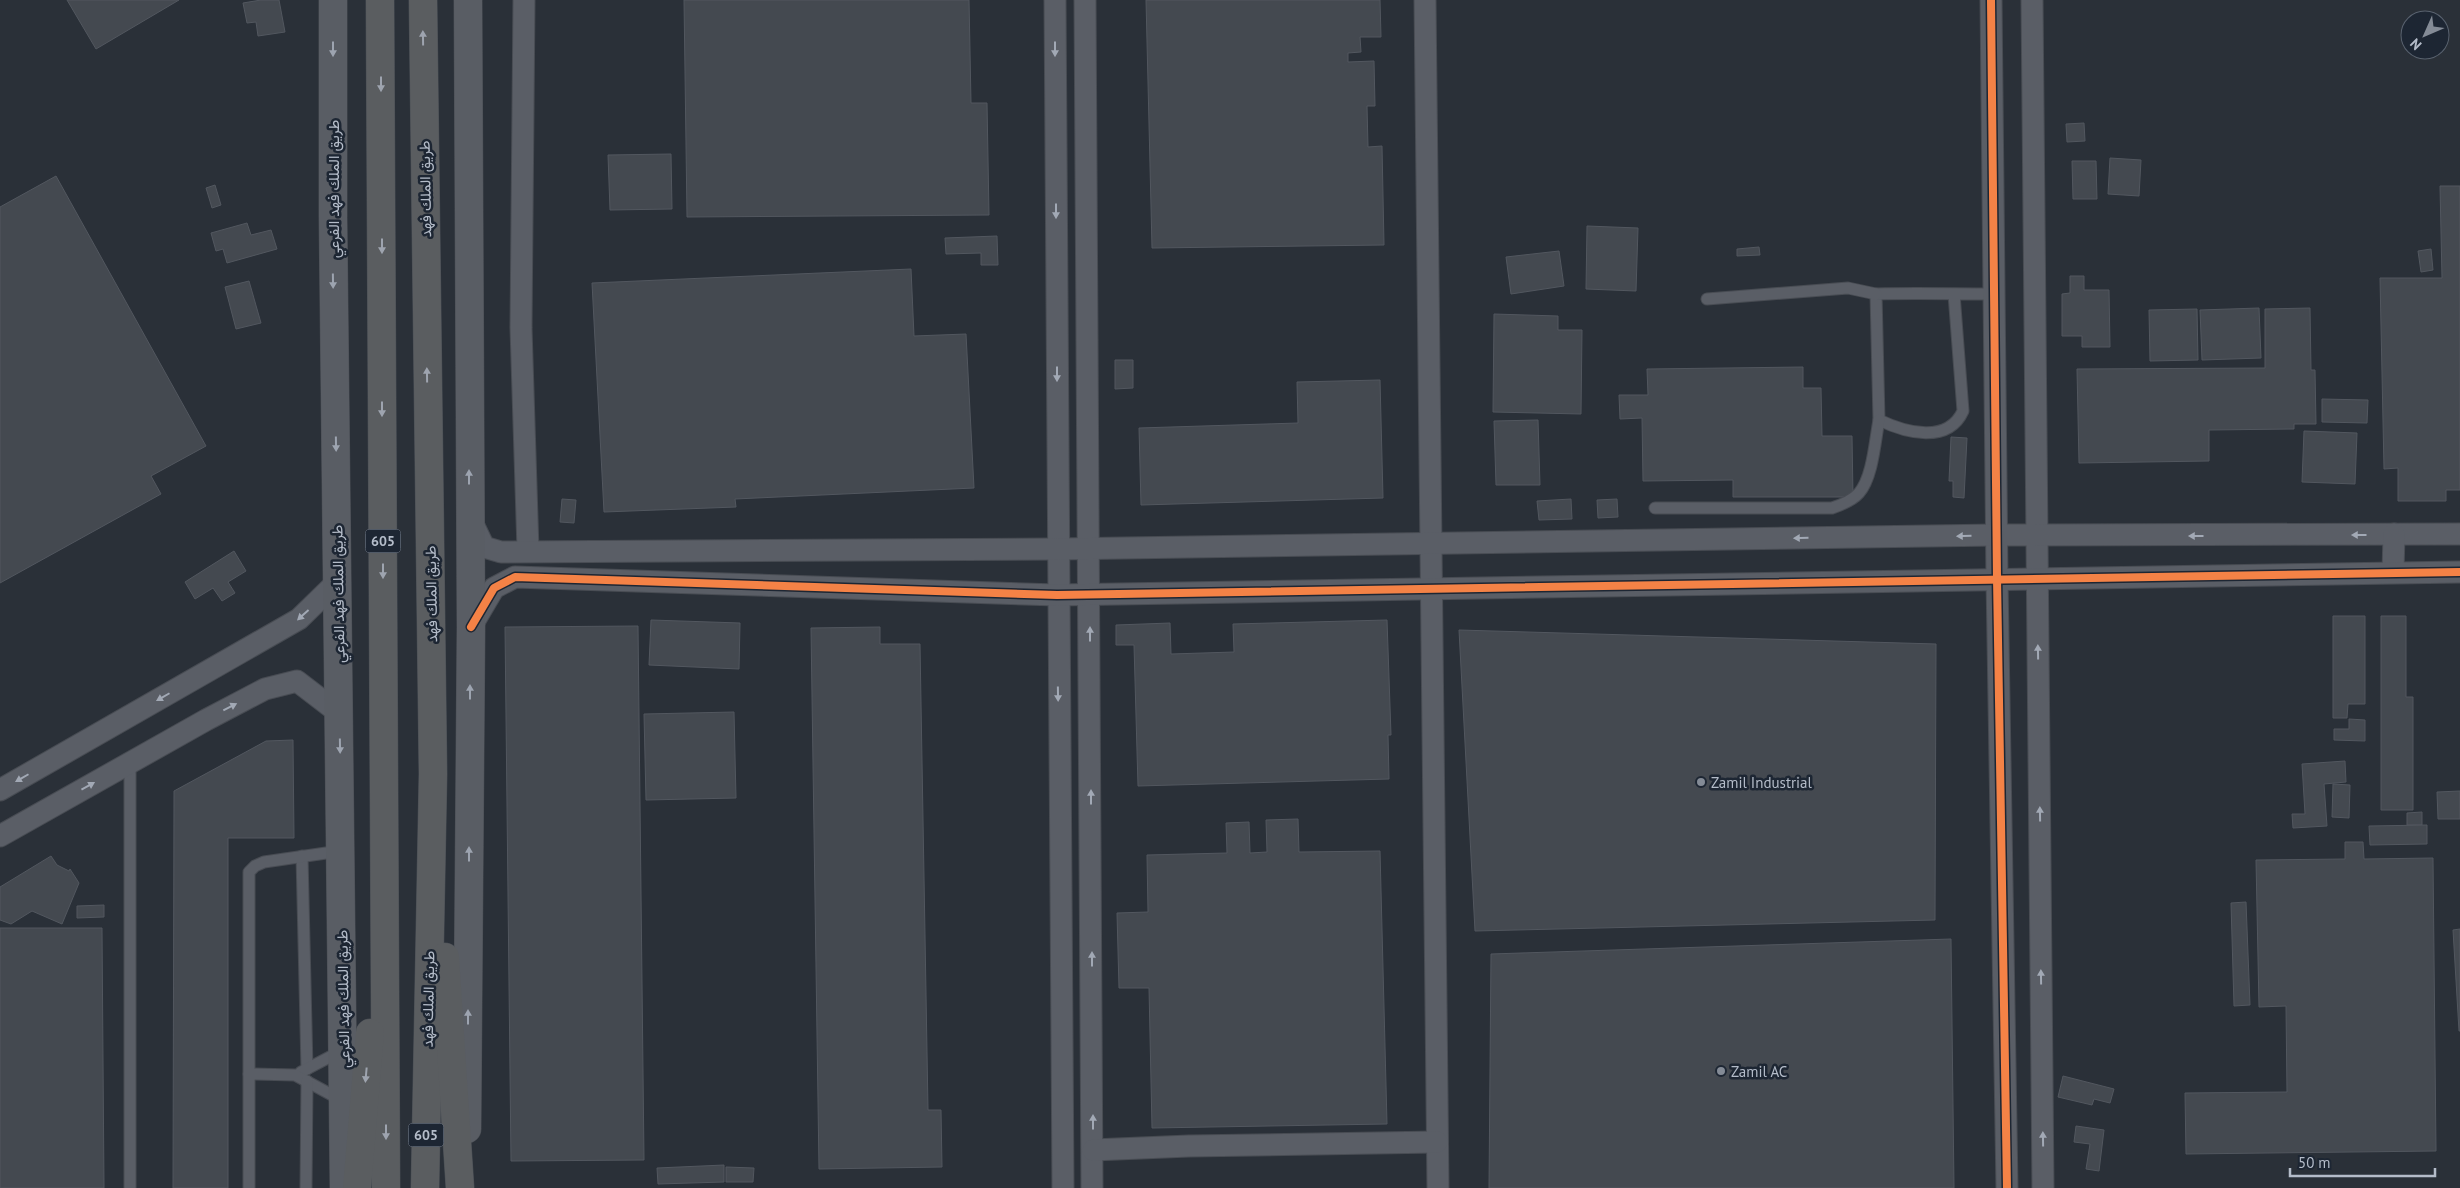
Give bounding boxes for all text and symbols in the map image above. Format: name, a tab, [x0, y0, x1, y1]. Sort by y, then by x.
north arrow	[2400, 10, 2450, 60]
one-way arrow	[419, 29, 427, 45]
text: N	[2406, 35, 2425, 54]
one-way arrow	[329, 41, 337, 57]
one-way arrow	[1051, 41, 1059, 57]
one-way arrow	[377, 76, 385, 92]
street label: طريق الملك فهد الفرعي	[324, 120, 347, 258]
street label: طريق الملك فهد	[415, 140, 436, 238]
one-way arrow	[1052, 203, 1060, 219]
one-way arrow	[378, 238, 386, 254]
one-way arrow	[330, 273, 338, 289]
one-way arrow	[1053, 366, 1061, 382]
one-way arrow	[423, 367, 431, 383]
one-way arrow	[379, 401, 387, 417]
one-way arrow	[332, 436, 340, 452]
one-way arrow	[465, 469, 473, 485]
street label: طريق الملك فهد الفرعي	[327, 524, 353, 663]
road number: 605	[366, 530, 400, 552]
one-way arrow	[2351, 531, 2367, 539]
one-way arrow	[1956, 532, 1972, 540]
one-way arrow	[2188, 532, 2204, 540]
one-way arrow	[1793, 534, 1809, 542]
street label: طريق الملك فهد	[421, 545, 442, 643]
one-way arrow	[379, 563, 387, 579]
one-way arrow	[297, 609, 309, 621]
one-way arrow	[1086, 626, 1094, 642]
one-way arrow	[2034, 644, 2042, 660]
one-way arrow	[466, 684, 474, 700]
one-way arrow	[1054, 686, 1062, 702]
one-way arrow	[156, 693, 169, 702]
one-way arrow	[223, 703, 237, 711]
one-way arrow	[336, 738, 344, 754]
one-way arrow	[15, 773, 28, 782]
place label: Zamil Industrial	[1711, 773, 1813, 792]
marker: Zamil Industrial	[1695, 776, 1707, 788]
one-way arrow	[81, 782, 96, 790]
one-way arrow	[1087, 789, 1095, 805]
one-way arrow	[2036, 806, 2044, 822]
one-way arrow	[465, 846, 473, 862]
street label: طريق الملك فهد الفرعي	[332, 929, 358, 1068]
street label: طريق الملك فهد	[418, 950, 439, 1048]
one-way arrow	[1088, 951, 1096, 967]
one-way arrow	[2037, 969, 2045, 985]
one-way arrow	[464, 1009, 472, 1025]
place label: Zamil AC	[1731, 1062, 1787, 1081]
marker: Zamil AC	[1715, 1065, 1727, 1077]
one-way arrow	[362, 1067, 370, 1083]
one-way arrow	[1089, 1114, 1097, 1130]
one-way arrow	[382, 1124, 390, 1140]
road number: 605	[408, 1124, 444, 1146]
one-way arrow	[2039, 1131, 2047, 1147]
scale bar	[2290, 1146, 2435, 1178]
text: 50 m	[2298, 1153, 2331, 1172]

